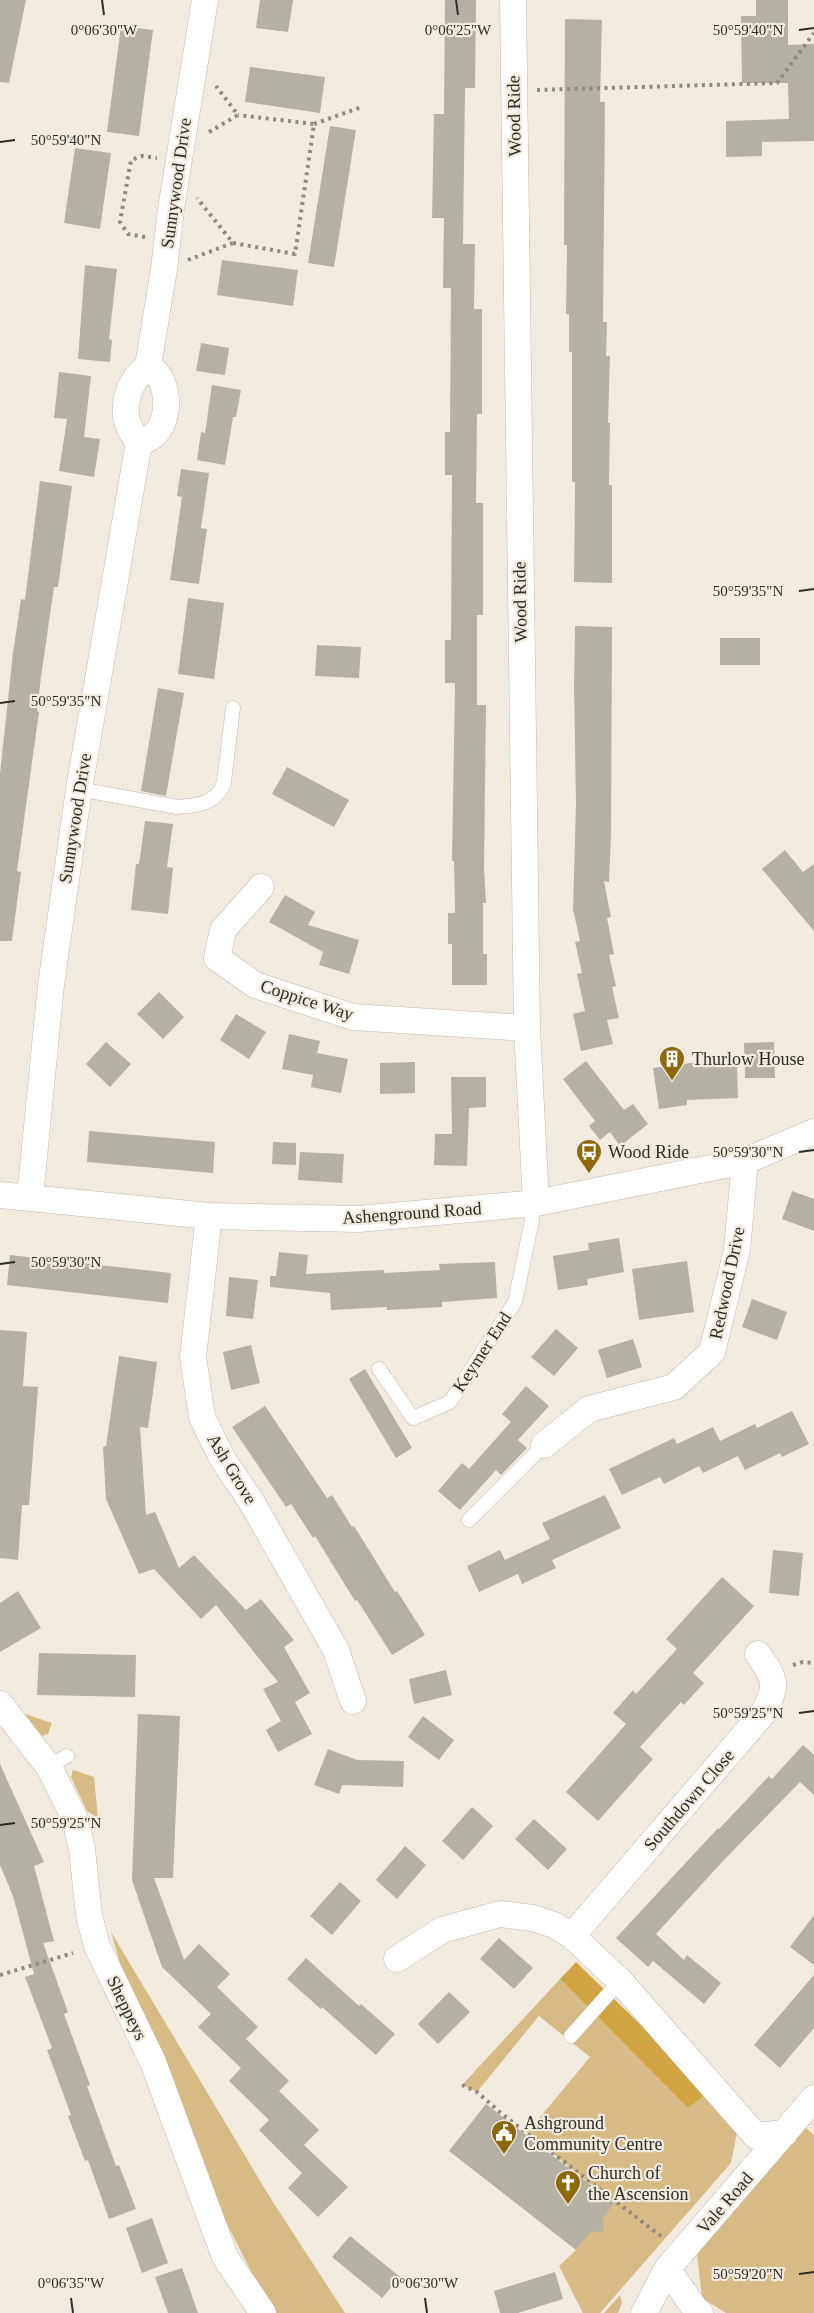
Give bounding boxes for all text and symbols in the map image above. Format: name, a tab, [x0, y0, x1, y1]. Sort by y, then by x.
text: 0°06'30"W	[71, 22, 138, 38]
text: 0°06'25"W	[425, 22, 492, 38]
text: 50°59'40"N	[713, 22, 783, 38]
street label: Wood Ride	[503, 75, 525, 157]
street label: Sunnywood Drive	[157, 116, 195, 250]
text: 50°59'40"N	[31, 132, 101, 148]
street label: Wood Ride	[509, 561, 531, 643]
text: 50°59'35"N	[713, 583, 783, 599]
text: 50°59'35"N	[31, 693, 101, 709]
street label: Sunnywood Drive	[55, 751, 95, 885]
street label: Coppice Way	[258, 976, 356, 1024]
building icon: Thurlow House	[657, 1044, 687, 1082]
place label: Thurlow House	[692, 1049, 804, 1069]
bus stop icon: Wood Ride	[574, 1137, 604, 1175]
place label: Wood Ride	[608, 1142, 689, 1162]
text: 50°59'30"N	[713, 1144, 783, 1160]
street label: Ashenground Road	[342, 1198, 482, 1228]
street label: Redwood Drive	[705, 1225, 749, 1341]
text: 50°59'30"N	[31, 1254, 101, 1270]
street label: Keymer End	[449, 1308, 515, 1396]
street label: Ash Grove	[203, 1430, 261, 1508]
text: 50°59'25"N	[713, 1705, 783, 1721]
street label: Southdown Close	[640, 1745, 738, 1855]
text: 50°59'25"N	[31, 1815, 101, 1831]
street label: Sheppeys	[103, 1973, 151, 2043]
place label: Ashground Community Centre	[524, 2113, 663, 2154]
public building icon: Ashground Community Centre	[489, 2118, 519, 2156]
place label: Church of the Ascension	[588, 2163, 689, 2204]
church icon: Church of the Ascension	[553, 2168, 583, 2206]
street label: Vale Road	[693, 2168, 757, 2238]
text: 50°59'20"N	[713, 2266, 783, 2282]
text: 0°06'35"W	[38, 2275, 105, 2291]
text: 0°06'30"W	[392, 2275, 459, 2291]

